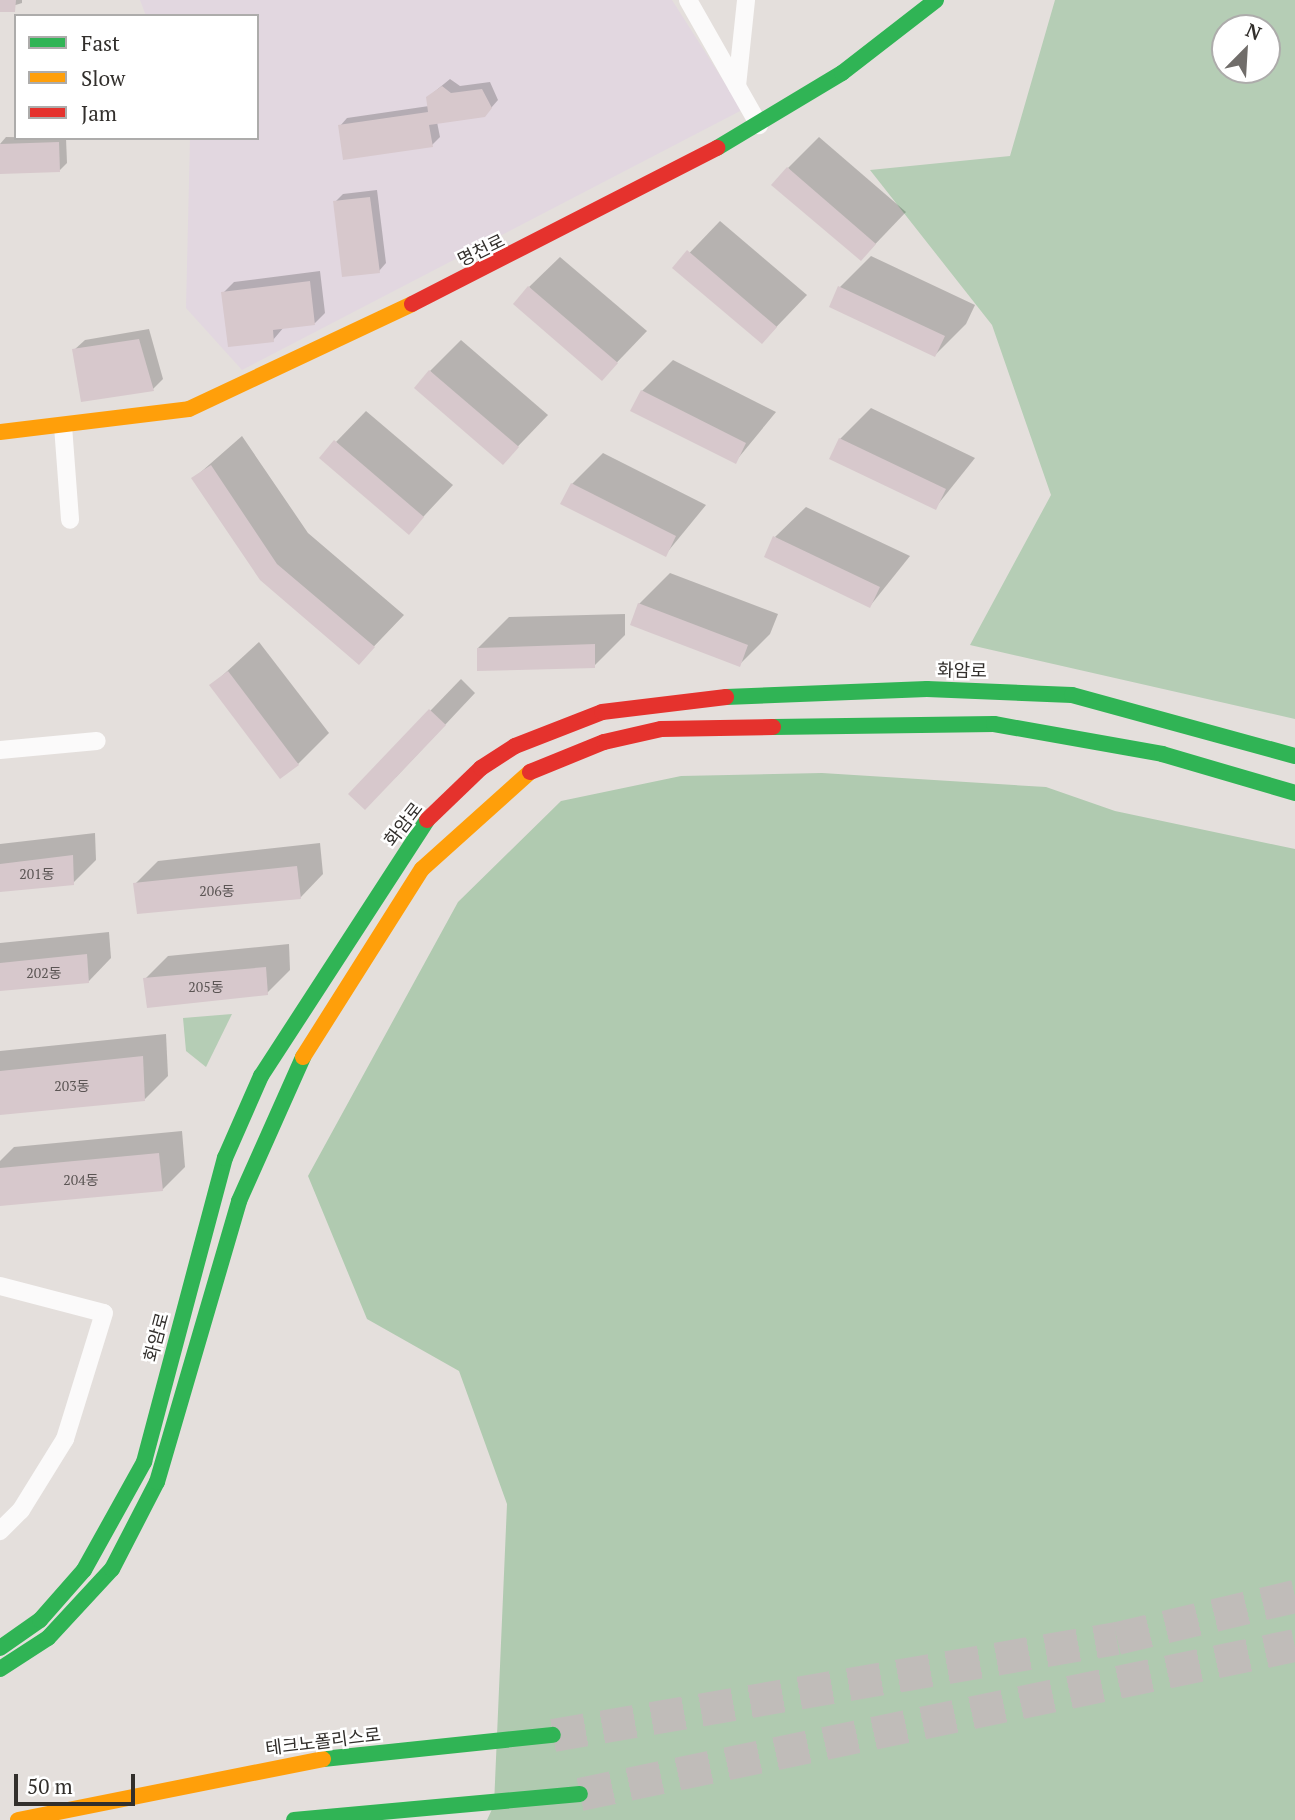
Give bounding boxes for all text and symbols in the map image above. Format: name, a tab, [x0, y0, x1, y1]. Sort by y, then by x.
legend	[14, 14, 259, 140]
north arrow	[1211, 14, 1281, 84]
text: N	[1242, 17, 1266, 46]
text: Fast	[81, 29, 120, 57]
text: Slow	[81, 64, 125, 92]
text: Jam	[81, 99, 117, 127]
street label: 명천로	[454, 229, 508, 271]
street label: 화암로	[937, 659, 987, 681]
street label: 화암로	[379, 798, 427, 850]
house number: 201동	[19, 866, 55, 882]
house number: 206동	[199, 883, 235, 899]
house number: 202동	[26, 965, 62, 981]
house number: 205동	[188, 979, 224, 995]
house number: 203동	[54, 1078, 90, 1094]
house number: 204동	[63, 1172, 99, 1188]
street label: 화암로	[139, 1310, 173, 1364]
street label: 테크노폴리스로	[264, 1723, 382, 1759]
scale bar	[18, 1760, 138, 1804]
text: 50 m	[27, 1772, 73, 1800]

